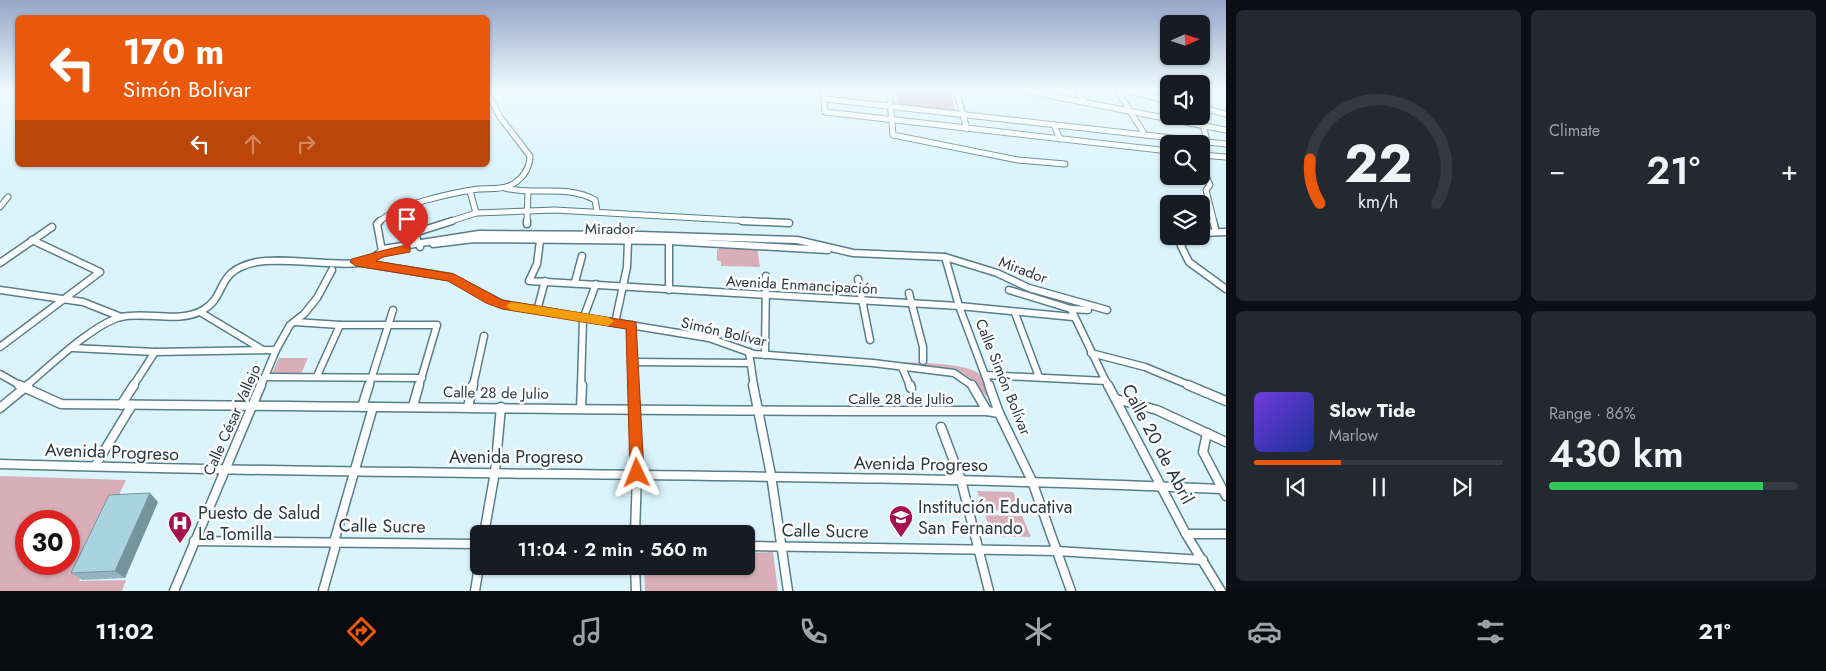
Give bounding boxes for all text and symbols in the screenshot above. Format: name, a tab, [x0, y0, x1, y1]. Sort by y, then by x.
north arrow	[1160, 15, 1210, 65]
map controls	[1160, 15, 1210, 245]
text: 170 m	[123, 27, 224, 77]
icon: left	[40, 35, 105, 100]
text: Simón Bolívar	[123, 73, 251, 105]
button: sound	[1160, 75, 1210, 125]
text: Climate	[1549, 119, 1600, 142]
text: 22	[1344, 126, 1413, 202]
icon: left	[186, 130, 214, 158]
icon: ahead	[239, 130, 267, 158]
icon: right	[292, 130, 320, 158]
button: search	[1160, 135, 1210, 185]
text: 21°	[1646, 143, 1700, 198]
text: −	[1549, 150, 1566, 191]
text: +	[1781, 150, 1798, 191]
text: km/h	[1358, 189, 1399, 215]
button: layers	[1160, 195, 1210, 245]
pin	[386, 198, 428, 249]
icon: arrive	[393, 205, 421, 233]
street label: Mirador	[585, 218, 636, 240]
street label: Mirador	[996, 251, 1051, 290]
street label: Avenida Enmancipación	[725, 270, 879, 300]
street label: Simón Bolívar	[679, 311, 770, 353]
street label: Calle Simón Bolívar	[970, 315, 1037, 439]
street label: Calle César Vallejo	[198, 361, 266, 479]
street label: Calle 20 de Abril	[1115, 379, 1201, 509]
street label: Calle 28 de Julio	[443, 381, 549, 405]
street label: Calle 28 de Julio	[848, 388, 954, 410]
text: Slow Tide	[1329, 397, 1416, 424]
text: Range · 86%	[1549, 402, 1636, 425]
text: Marlow	[1329, 424, 1378, 447]
text: 430 km	[1549, 426, 1684, 481]
street label: Avenida Progreso	[45, 437, 180, 467]
street label: Avenida Progreso	[449, 444, 583, 470]
position arrow	[610, 446, 662, 498]
street label: Avenida Progreso	[854, 450, 988, 478]
icon: previous	[1282, 473, 1310, 501]
icon: pause	[1365, 473, 1393, 501]
icon: next	[1448, 473, 1476, 501]
place label: Institución Educativa San Fernando	[918, 494, 1072, 541]
place label: Puesto de Salud La Tomilla	[198, 500, 320, 547]
school or university icon: Institución Educativa San Fernando	[888, 504, 914, 538]
speed limit sign: 30	[15, 510, 80, 575]
hospital icon: Puesto de Salud La Tomilla	[167, 510, 193, 544]
street label: Calle Sucre	[338, 512, 426, 540]
street label: Calle Sucre	[781, 517, 869, 545]
text: 11:04 · 2 min · 560 m	[517, 536, 708, 563]
icon: directions	[344, 614, 379, 649]
icon: music	[570, 614, 605, 649]
icon: phone	[796, 614, 831, 649]
icon: climate	[1021, 614, 1056, 649]
icon: car	[1247, 614, 1282, 649]
icon: filters	[1473, 614, 1508, 649]
text: 11:02	[95, 615, 154, 647]
text: 21°	[1698, 615, 1731, 647]

